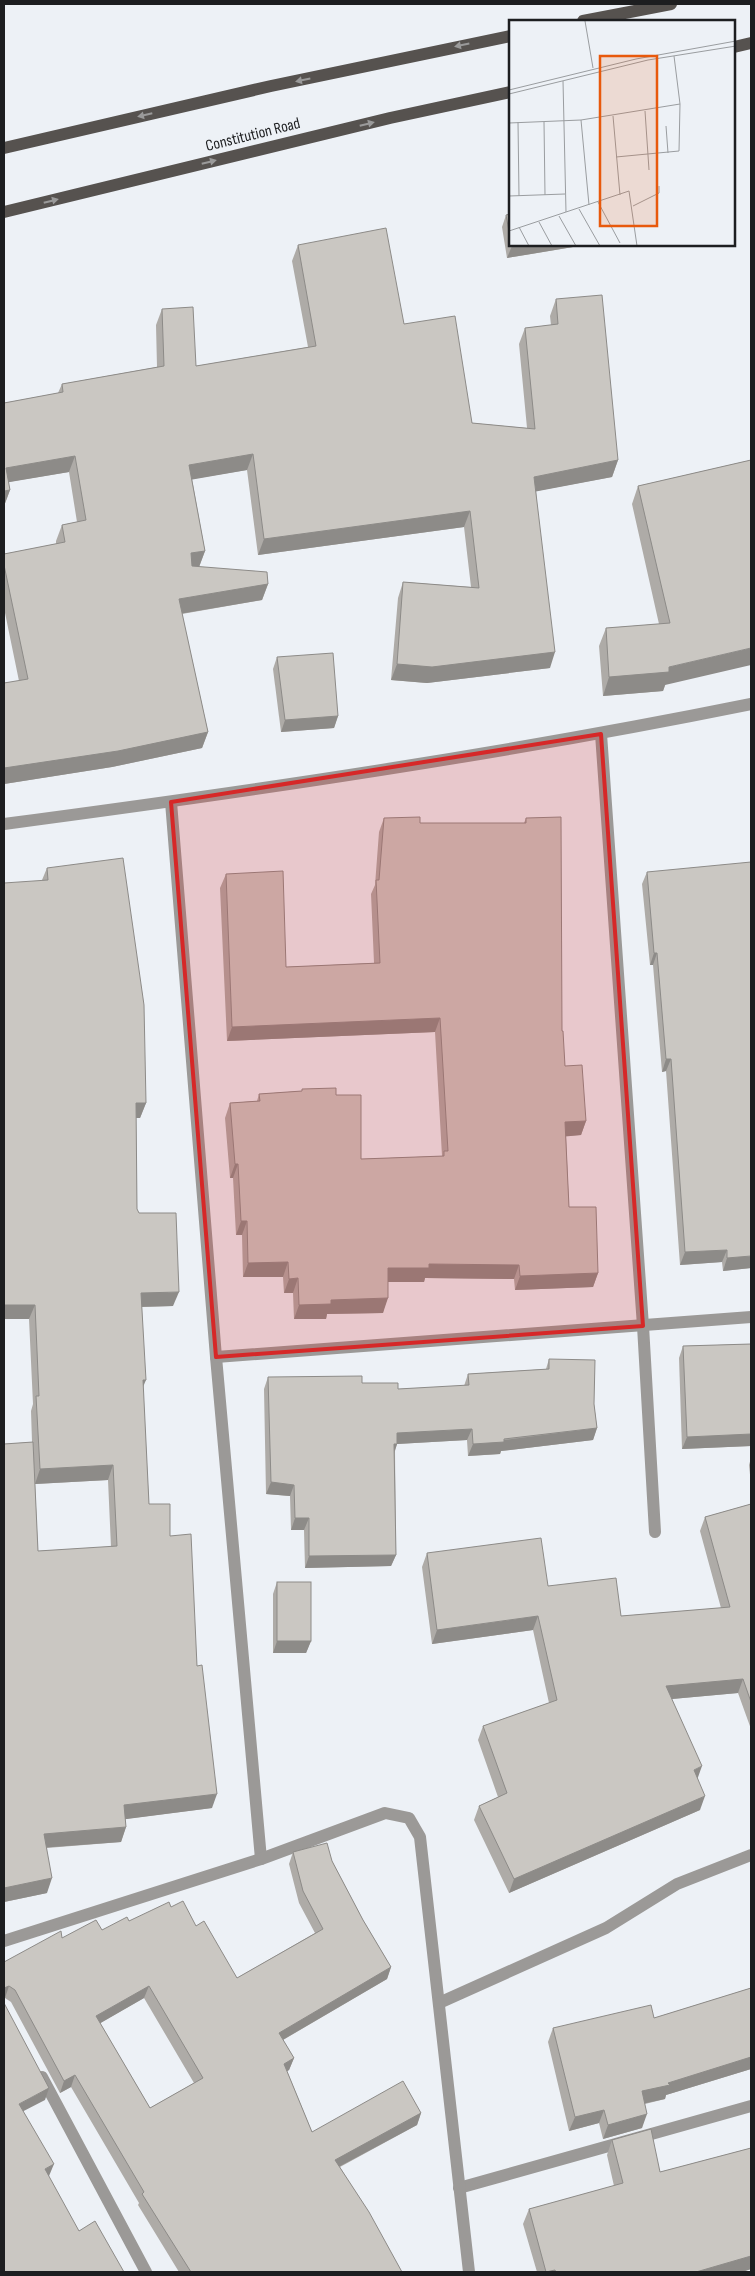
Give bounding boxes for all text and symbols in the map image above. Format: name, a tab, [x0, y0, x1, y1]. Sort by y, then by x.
inset map	[509, 20, 735, 246]
one-way arrow	[454, 42, 470, 50]
one-way arrow	[295, 76, 311, 84]
one-way arrow	[137, 111, 152, 119]
street label: Constitution Road	[204, 114, 302, 156]
one-way arrow	[359, 120, 374, 128]
one-way arrow	[202, 158, 217, 166]
one-way arrow	[44, 197, 59, 205]

